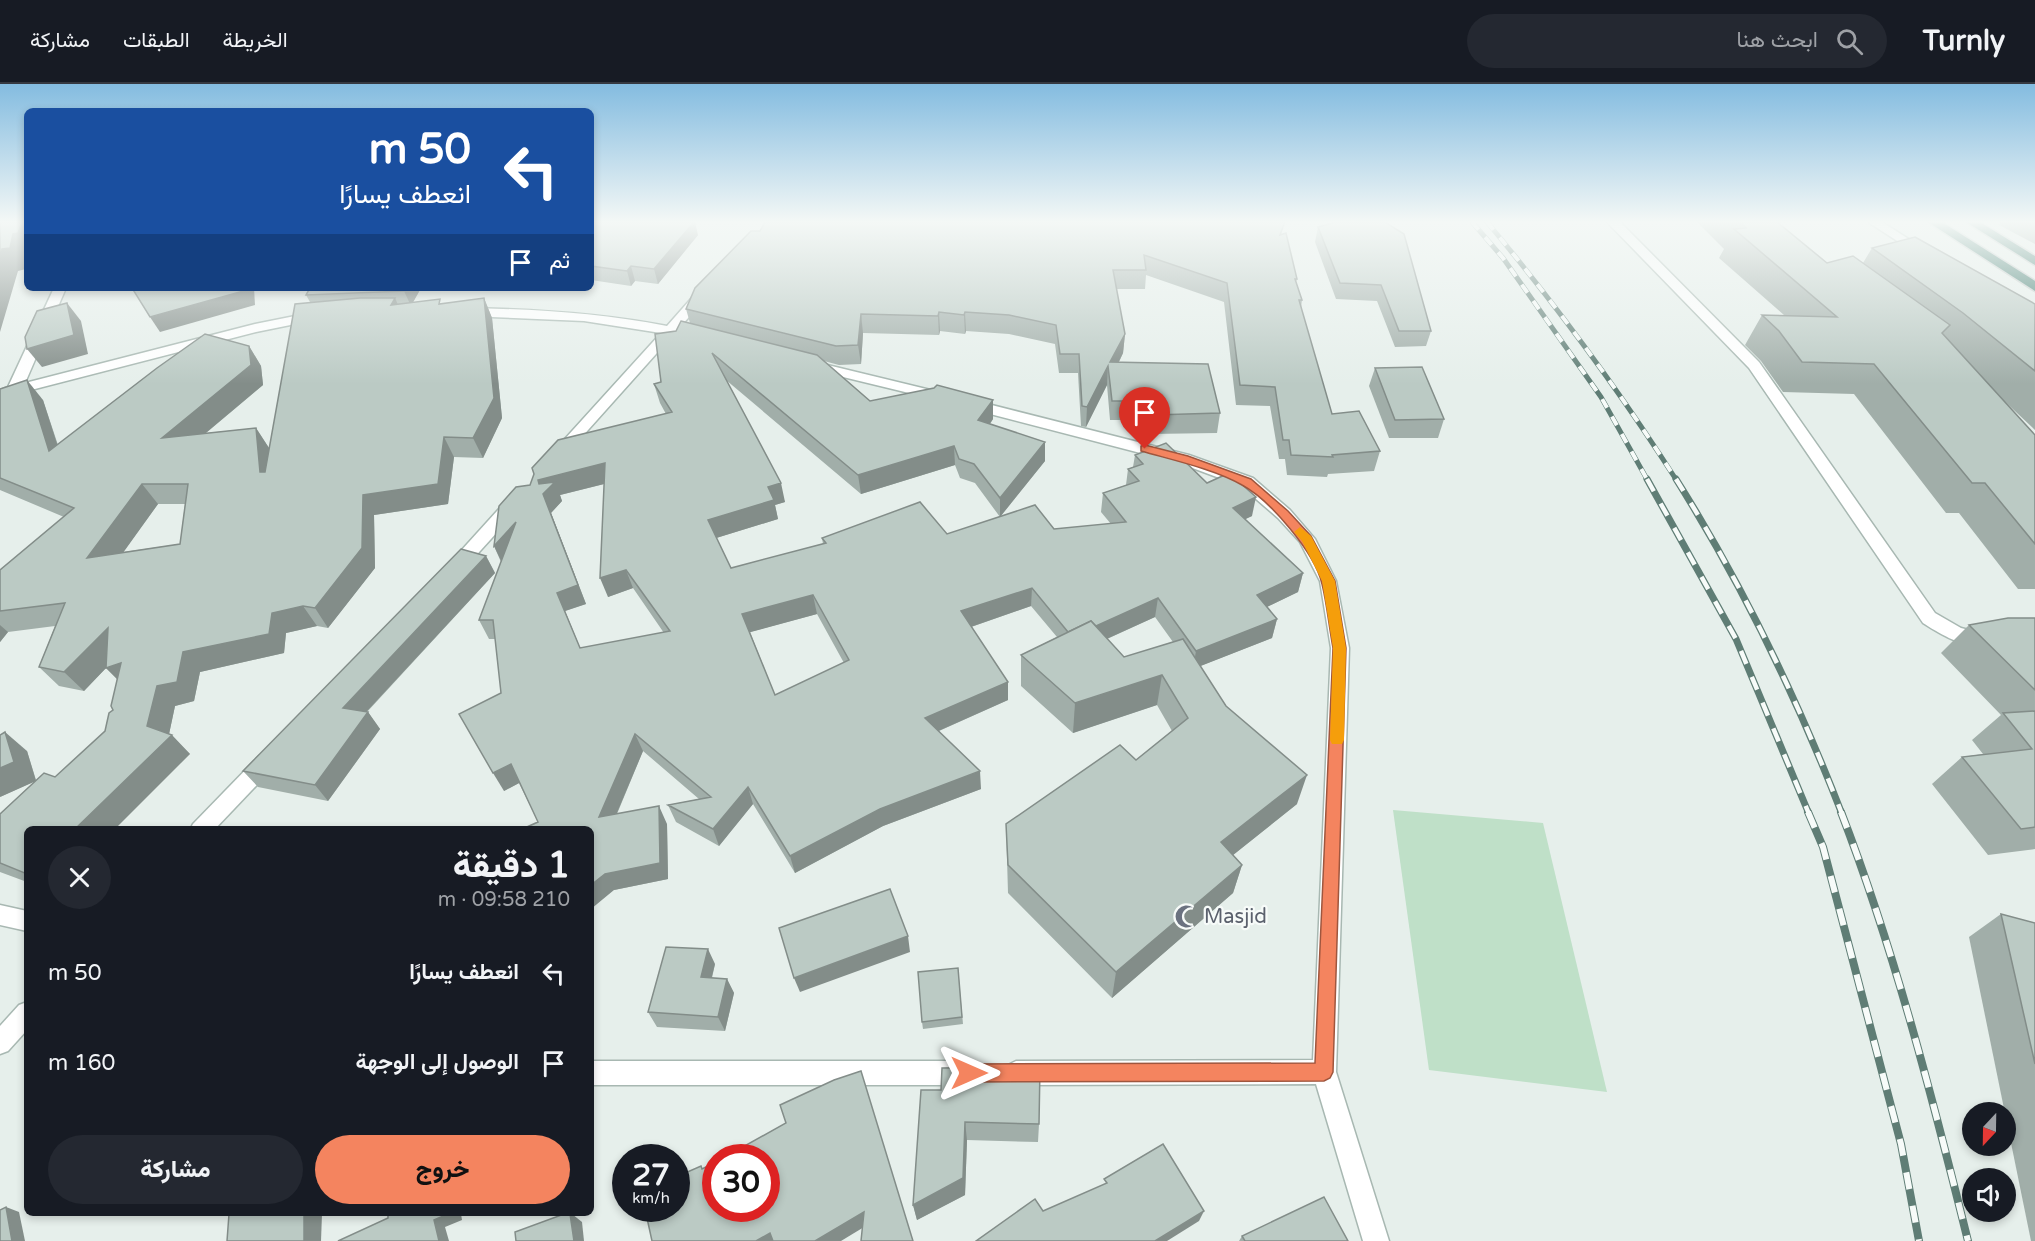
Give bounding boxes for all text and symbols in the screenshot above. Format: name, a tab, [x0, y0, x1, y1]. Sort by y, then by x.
search box	[1467, 14, 1887, 68]
text: Turnly	[1923, 24, 2005, 58]
icon: search	[1833, 25, 1866, 58]
text: ابحث هنا	[1737, 27, 1818, 53]
text: مشاركة	[30, 28, 90, 53]
text: الطبقات	[123, 28, 190, 53]
text: الخريطة	[223, 28, 288, 53]
text: 50 m	[369, 124, 471, 175]
icon: left	[492, 132, 570, 210]
text: انعطف يسارًا	[339, 178, 471, 211]
icon: arrive	[504, 246, 537, 279]
text: ثم	[549, 248, 570, 274]
pin	[1119, 387, 1170, 449]
icon: arrive	[1128, 396, 1161, 429]
text: 1 دقيقة	[453, 844, 570, 887]
button: close	[48, 846, 111, 909]
text: 210 m · 09:58	[438, 888, 570, 912]
mosque icon: Masjid	[1173, 903, 1199, 929]
place label: Masjid	[1204, 905, 1267, 929]
icon: left	[537, 957, 570, 990]
text: انعطف يسارًا	[409, 959, 519, 985]
text: 50 m	[48, 960, 102, 986]
position arrow	[937, 1041, 1001, 1105]
icon: arrive	[537, 1047, 570, 1080]
text: الوصول إلى الوجهة	[355, 1049, 519, 1075]
text: 160 m	[48, 1050, 115, 1076]
north arrow	[1962, 1102, 2016, 1156]
map controls	[1962, 1102, 2016, 1222]
button: مشاركة	[48, 1135, 303, 1204]
button: خروج	[315, 1135, 570, 1204]
speed limit sign: 30	[702, 1144, 780, 1222]
text: 27	[632, 1157, 670, 1194]
button: sound	[1962, 1168, 2016, 1222]
text: km/h	[632, 1189, 670, 1207]

